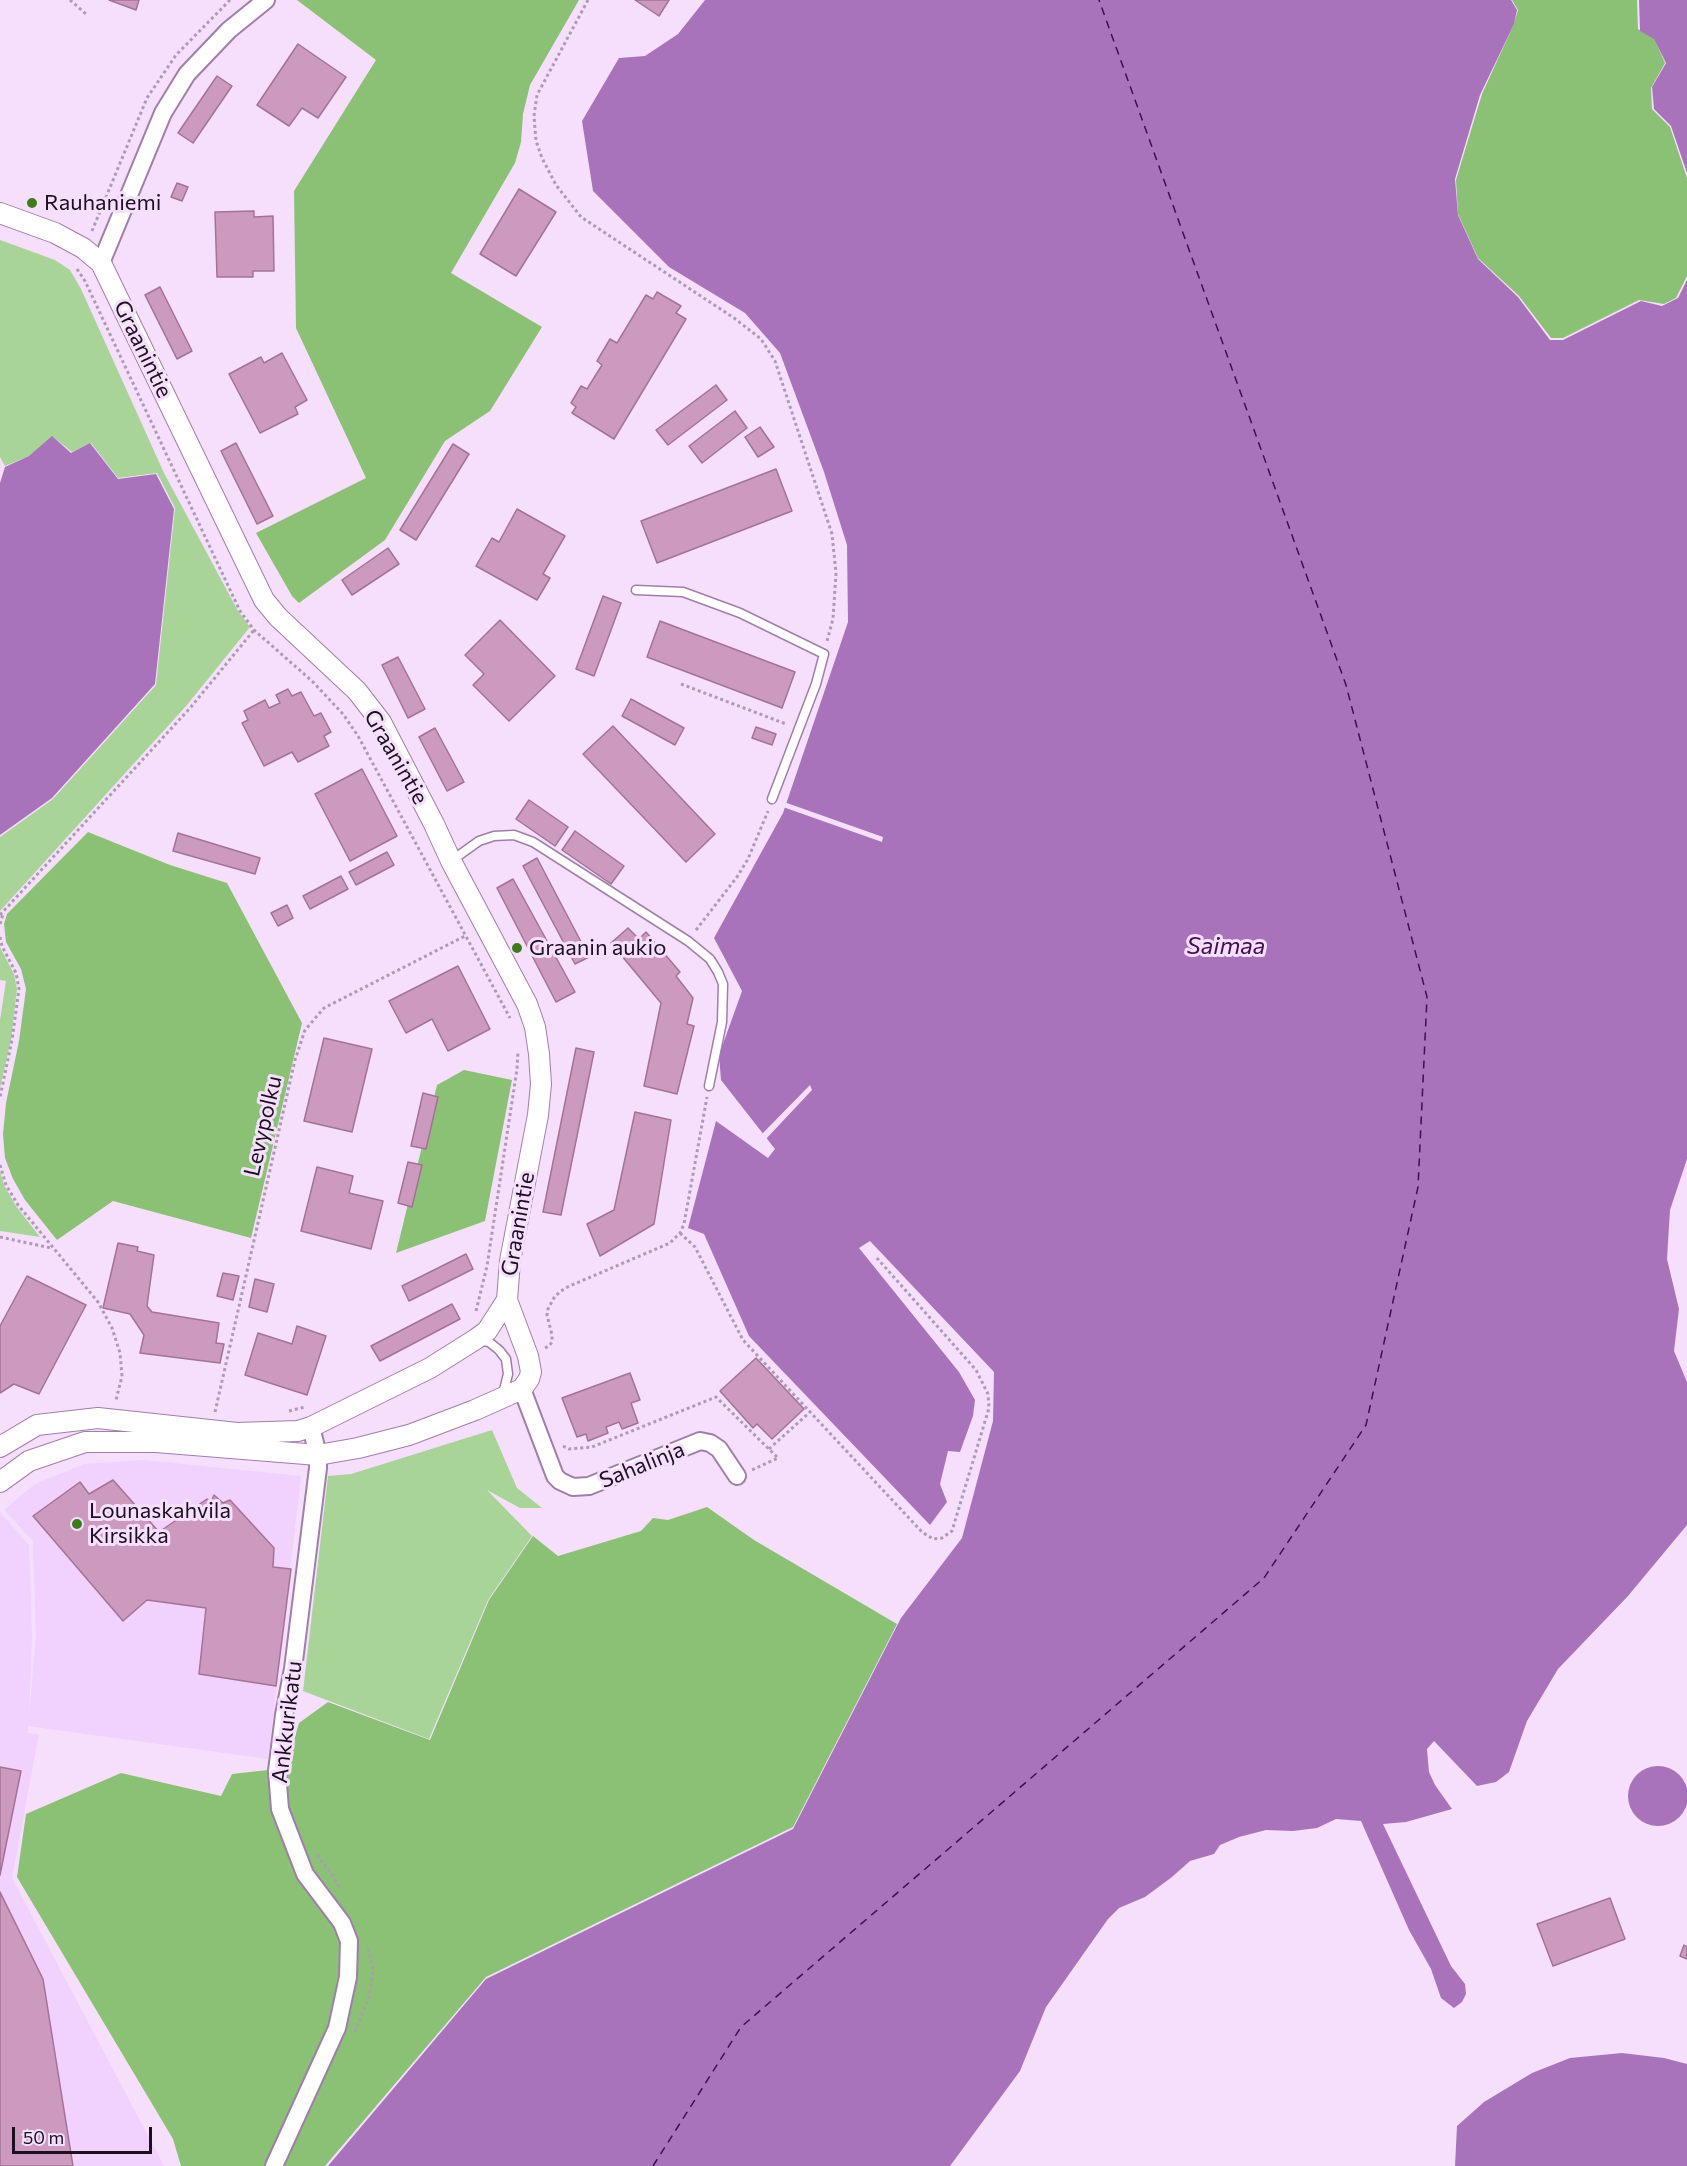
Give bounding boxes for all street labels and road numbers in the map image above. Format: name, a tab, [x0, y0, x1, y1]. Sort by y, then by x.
street label: Graanintie	[108, 296, 178, 402]
street label: Graanintie	[358, 705, 434, 809]
street label: Levypolku	[239, 1073, 287, 1179]
street label: Graanintie	[496, 1170, 540, 1278]
street label: Sahalinja	[596, 1436, 688, 1494]
street label: Ankkurikatu	[266, 1659, 308, 1785]

